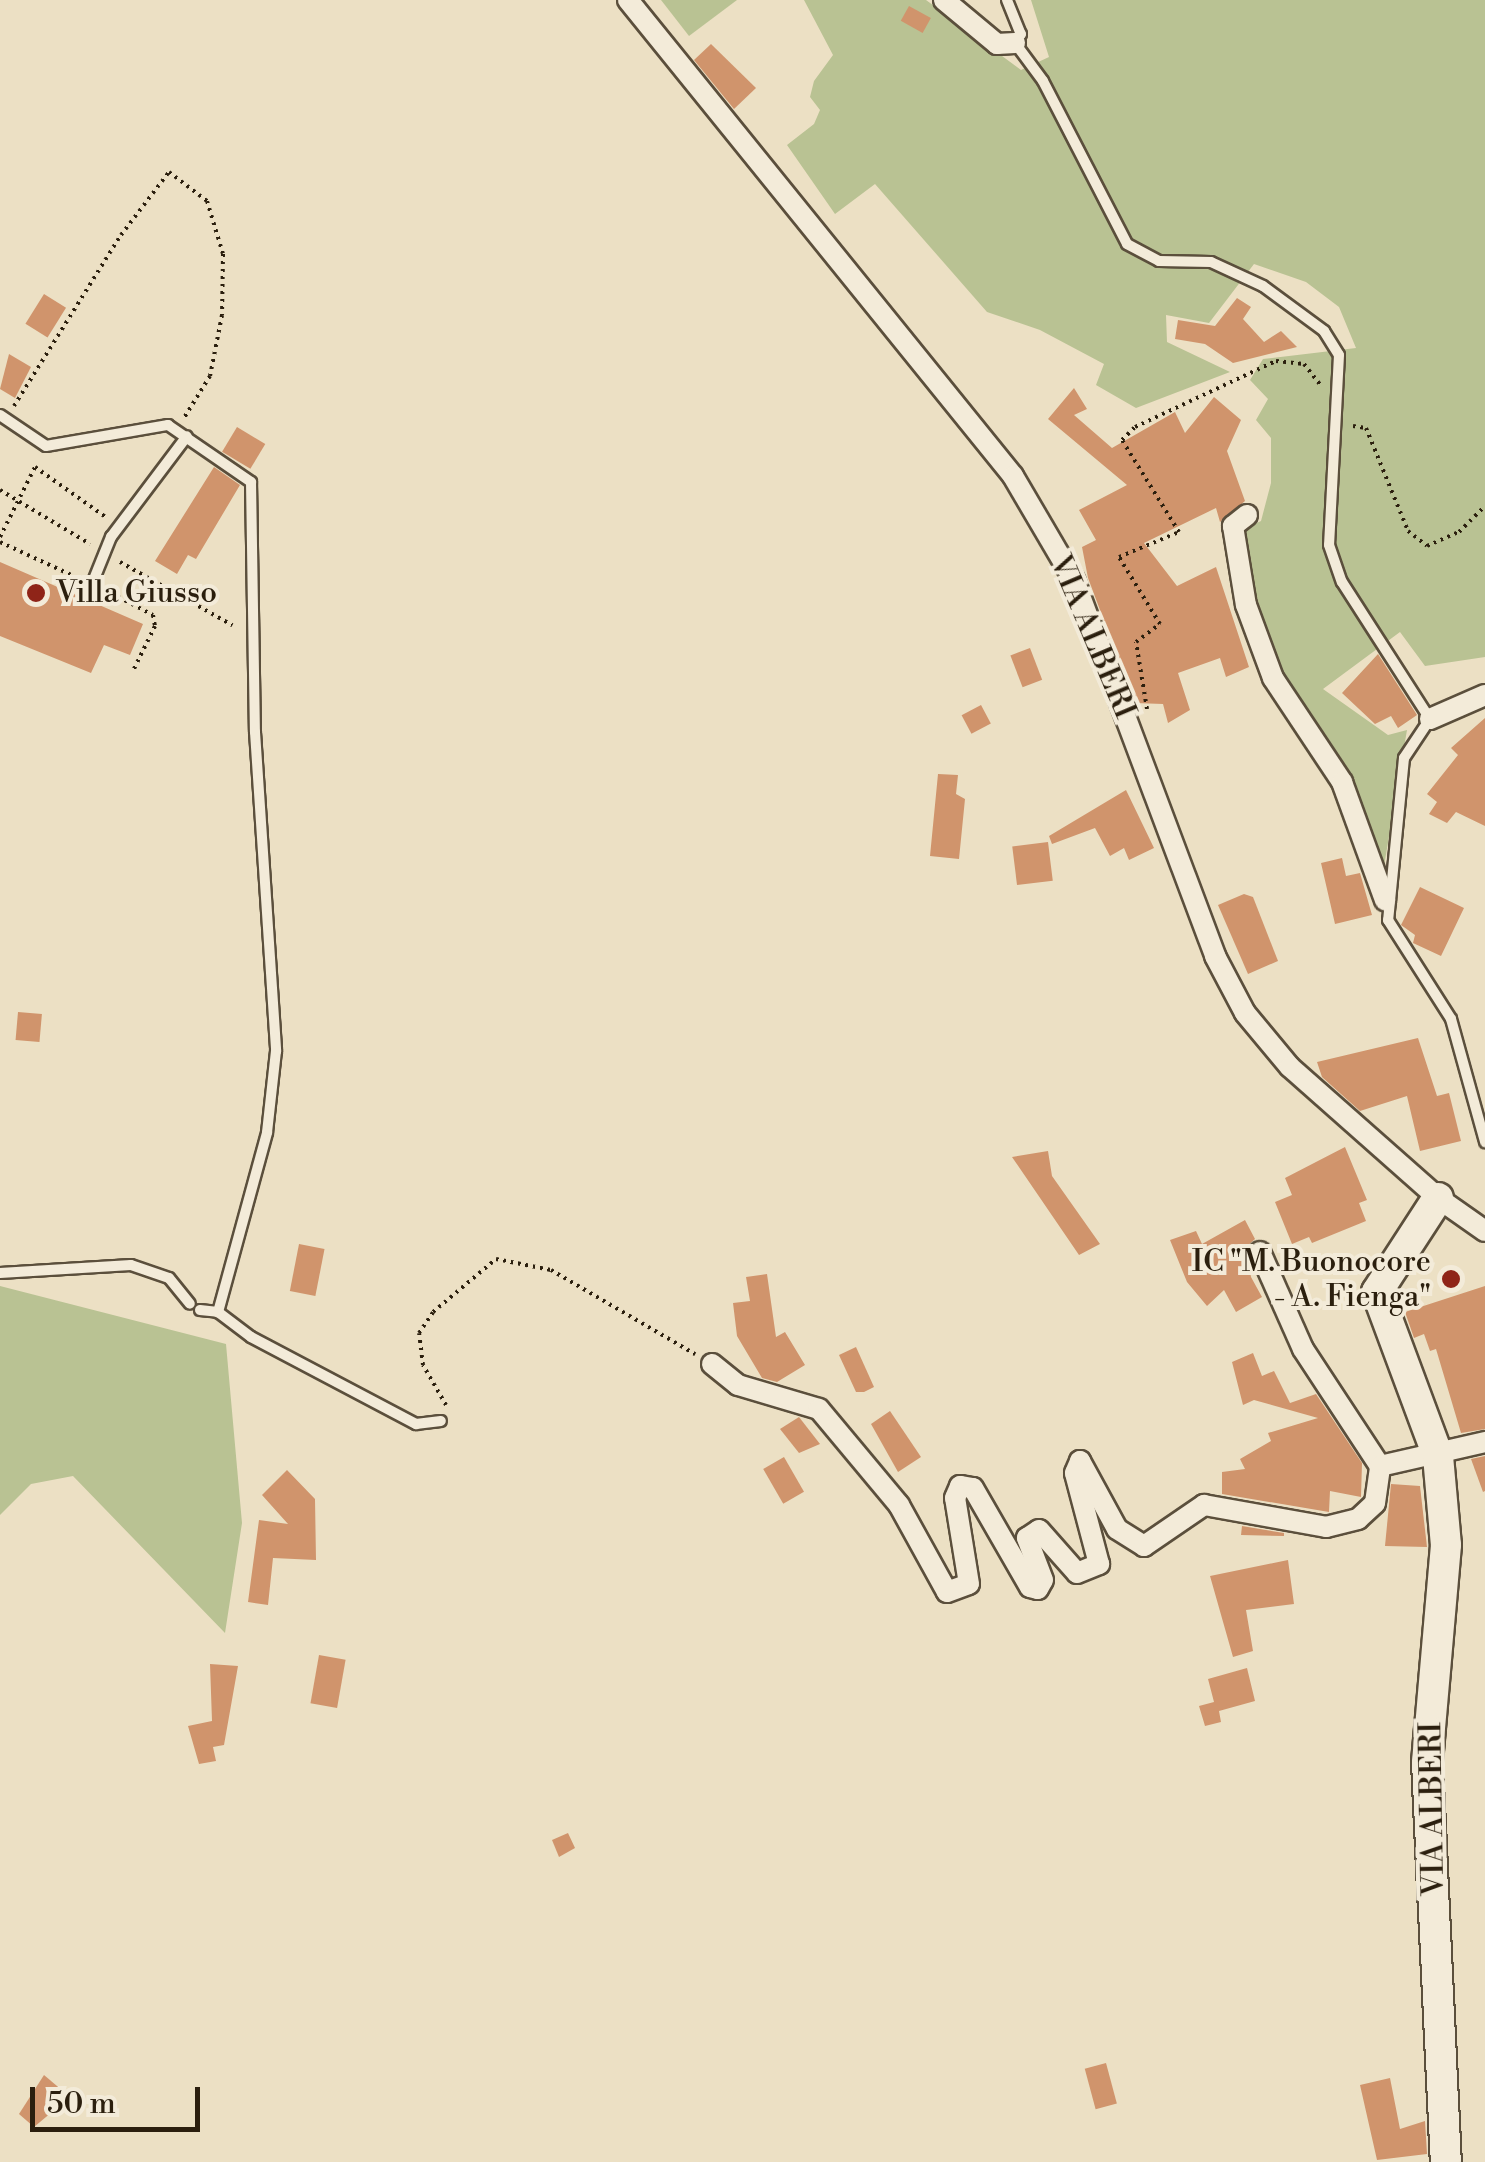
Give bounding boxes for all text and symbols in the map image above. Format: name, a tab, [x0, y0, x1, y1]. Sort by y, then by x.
street label: VIA ALBERI	[1041, 550, 1143, 724]
place label: Villa Giusso	[56, 575, 217, 611]
marker: Villa Giusso	[25, 582, 47, 604]
place label: IC "M. Buonocore - A. Fienga"	[1192, 1244, 1431, 1314]
marker: IC "M. Buonocore - A. Fienga"	[1440, 1268, 1462, 1290]
street label: VIA ALBERI	[1413, 1722, 1453, 1896]
scale bar	[35, 2067, 205, 2129]
text: 50 m	[47, 2085, 116, 2123]

